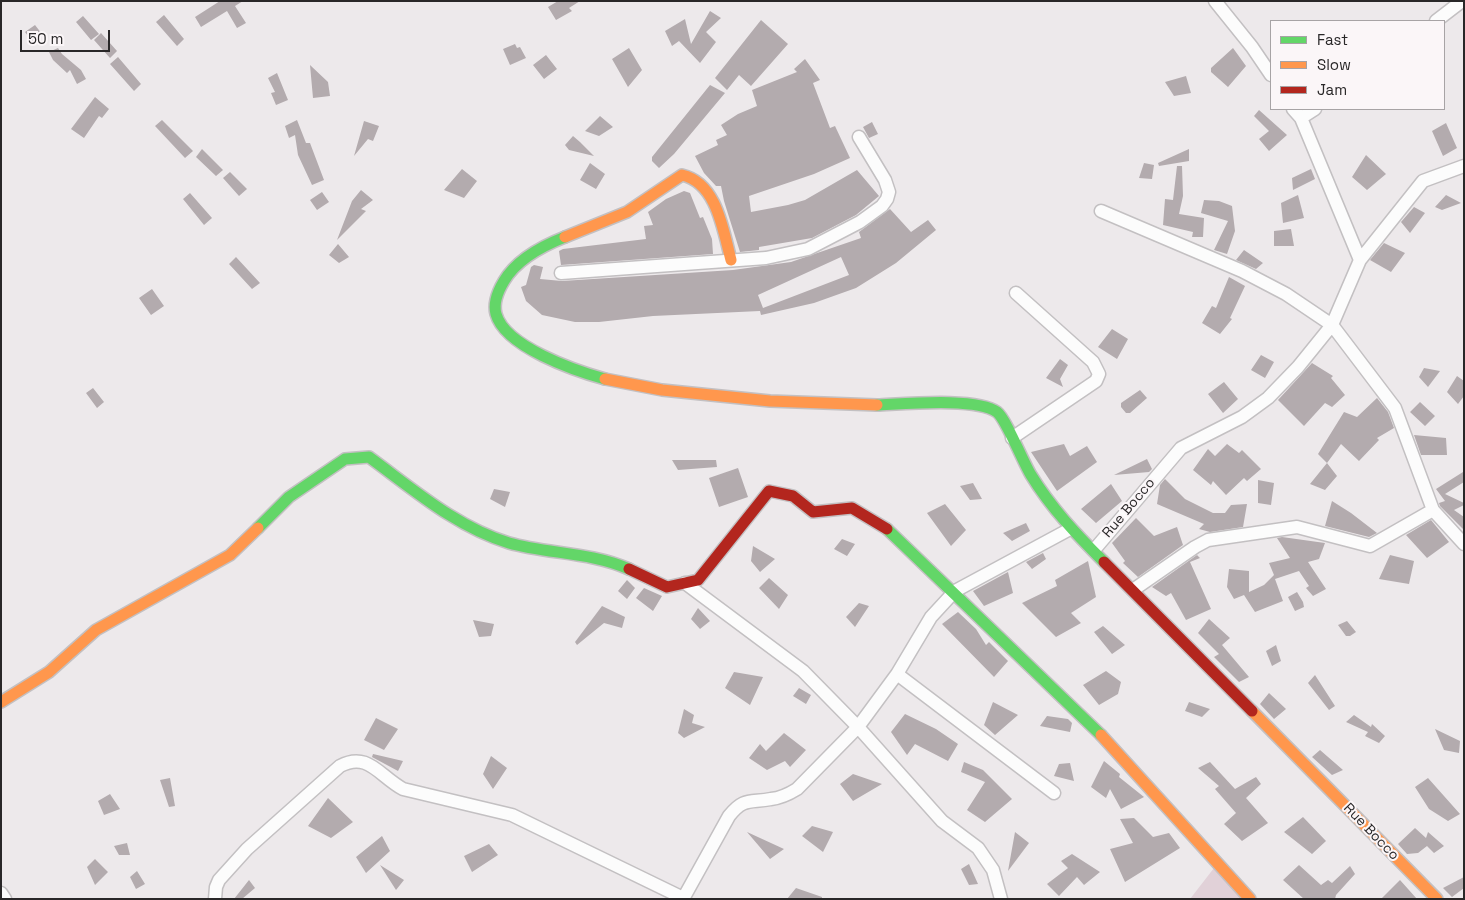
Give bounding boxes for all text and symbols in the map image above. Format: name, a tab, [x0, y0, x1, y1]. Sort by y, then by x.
scale bar	[22, 20, 112, 52]
legend	[1270, 20, 1445, 110]
text: 50 m	[28, 29, 63, 48]
text: Fast	[1317, 30, 1348, 49]
text: Slow	[1317, 55, 1351, 74]
text: Jam	[1317, 80, 1347, 99]
street label: Rue Bocco	[1099, 475, 1159, 541]
street label: Rue Bocco	[1340, 800, 1402, 864]

